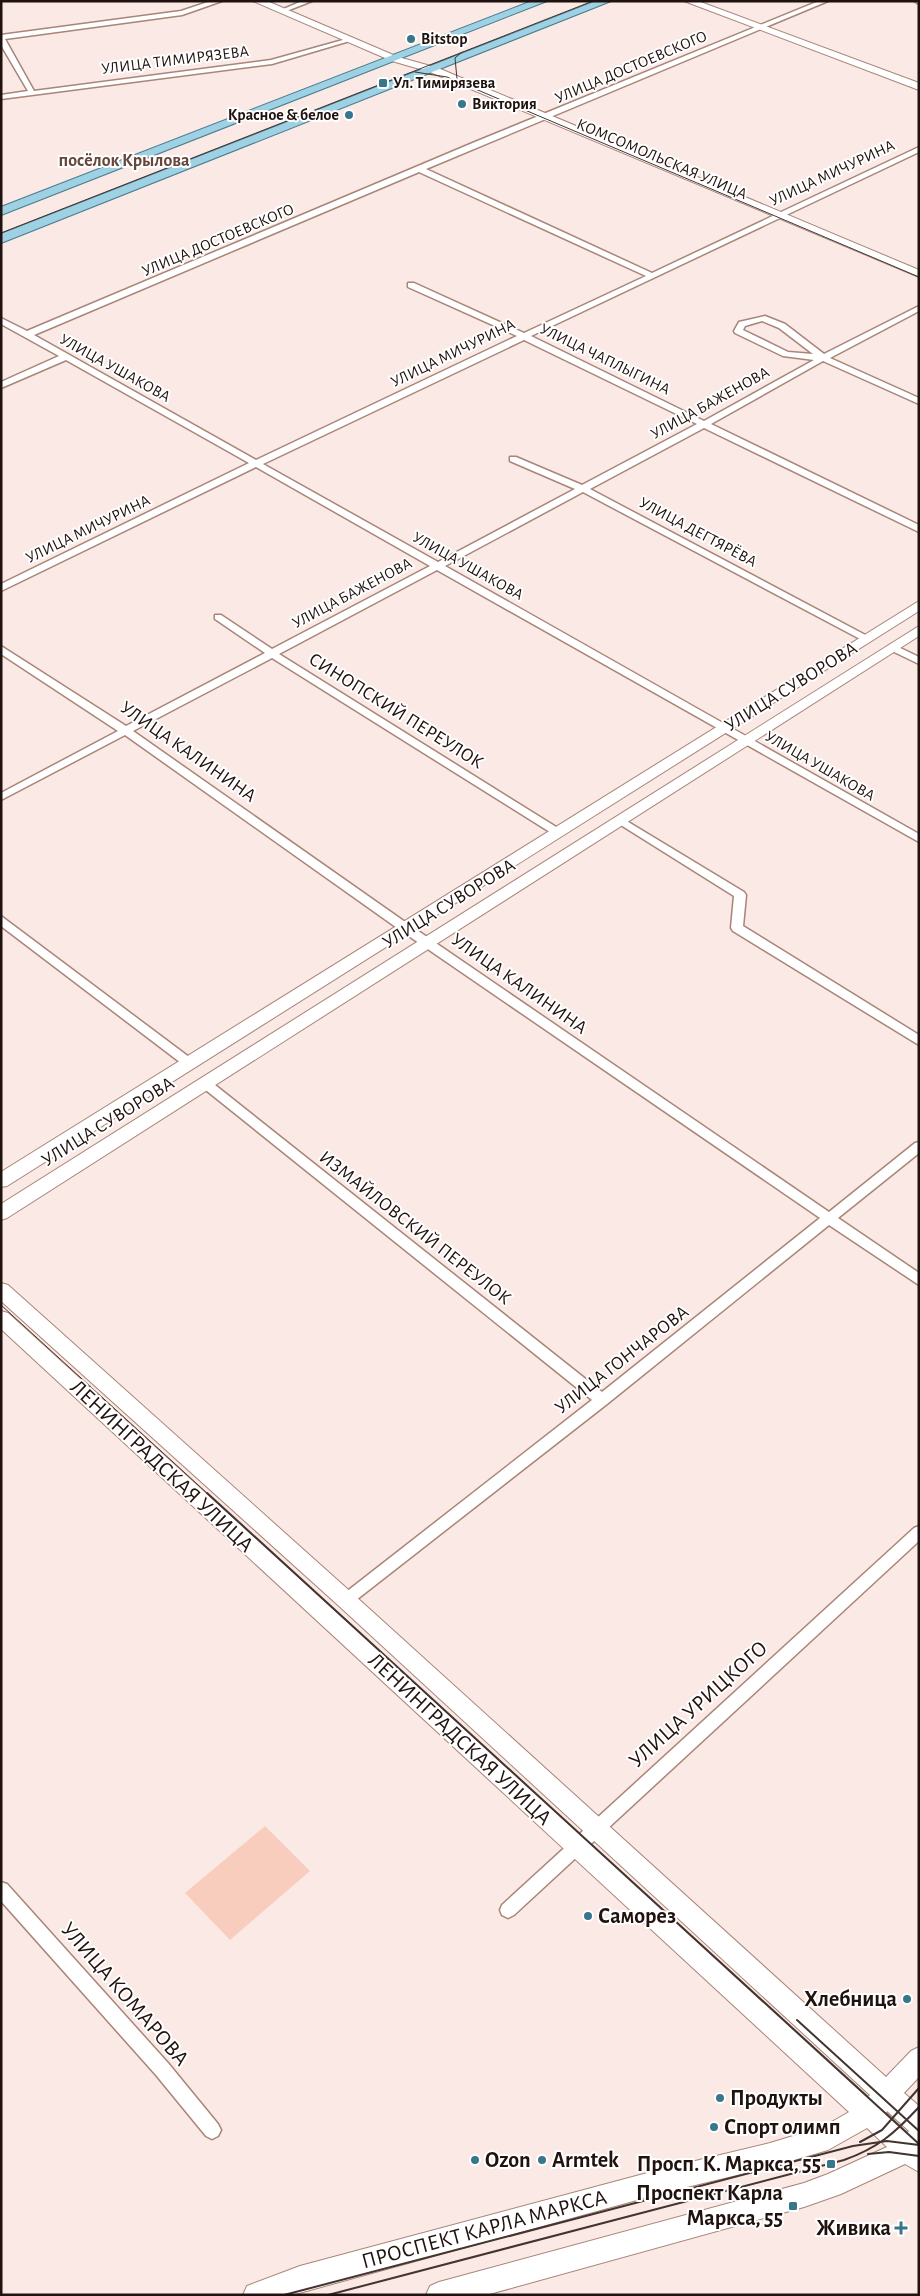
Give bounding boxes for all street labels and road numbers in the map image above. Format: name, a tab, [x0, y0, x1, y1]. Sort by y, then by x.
street label: УЛИЦА ДОСТОЕВСКОГО	[553, 28, 709, 106]
street label: УЛИЦА ТИМИРЯЗЕВА	[100, 43, 250, 77]
street label: КОМСОМОЛЬСКАЯ УЛИЦА	[574, 116, 750, 202]
street label: УЛИЦА МИЧУРИНА	[767, 137, 898, 209]
street label: УЛИЦА ДОСТОЕВСКОГО	[140, 201, 296, 279]
street label: УЛИЦА МИЧУРИНА	[388, 316, 518, 390]
street label: УЛИЦА ЧАПЛЫГИНА	[537, 321, 673, 398]
street label: УЛИЦА УШАКОВА	[57, 331, 174, 405]
street label: УЛИЦА БАЖЕНОВА	[648, 364, 772, 442]
street label: УЛИЦА МИЧУРИНА	[23, 492, 153, 566]
street label: УЛИЦА ДЕГТЯРЁВА	[637, 493, 761, 570]
street label: УЛИЦА УШАКОВА	[410, 529, 527, 603]
street label: УЛИЦА БАЖЕНОВА	[290, 555, 415, 631]
street label: УЛИЦА СУВОРОВА	[721, 639, 861, 735]
street label: СИНОПСКИЙ ПЕРЕУЛОК	[305, 649, 487, 773]
street label: УЛИЦА КАЛИНИНА	[117, 698, 259, 806]
street label: УЛИЦА УШАКОВА	[762, 728, 878, 804]
street label: УЛИЦА СУВОРОВА	[379, 856, 519, 952]
street label: УЛИЦА КАЛИНИНА	[448, 930, 590, 1038]
street label: УЛИЦА СУВОРОВА	[38, 1074, 178, 1170]
street label: ИЗМАЙЛОВСКИЙ ПЕРЕУЛОК	[316, 1147, 515, 1309]
street label: УЛИЦА ГОНЧАРОВА	[552, 1302, 692, 1418]
street label: ЛЕНИНГРАДСКАЯ УЛИЦА	[66, 1376, 258, 1556]
street label: УЛИЦА УРИЦКОГО	[625, 1636, 771, 1772]
street label: ЛЕНИНГРАДСКАЯ УЛИЦА	[364, 1649, 556, 1829]
street label: УЛИЦА КОМАРОВА	[57, 1918, 193, 2070]
street label: ПРОСПЕКТ КАРЛА МАРКСА	[359, 2186, 609, 2272]

